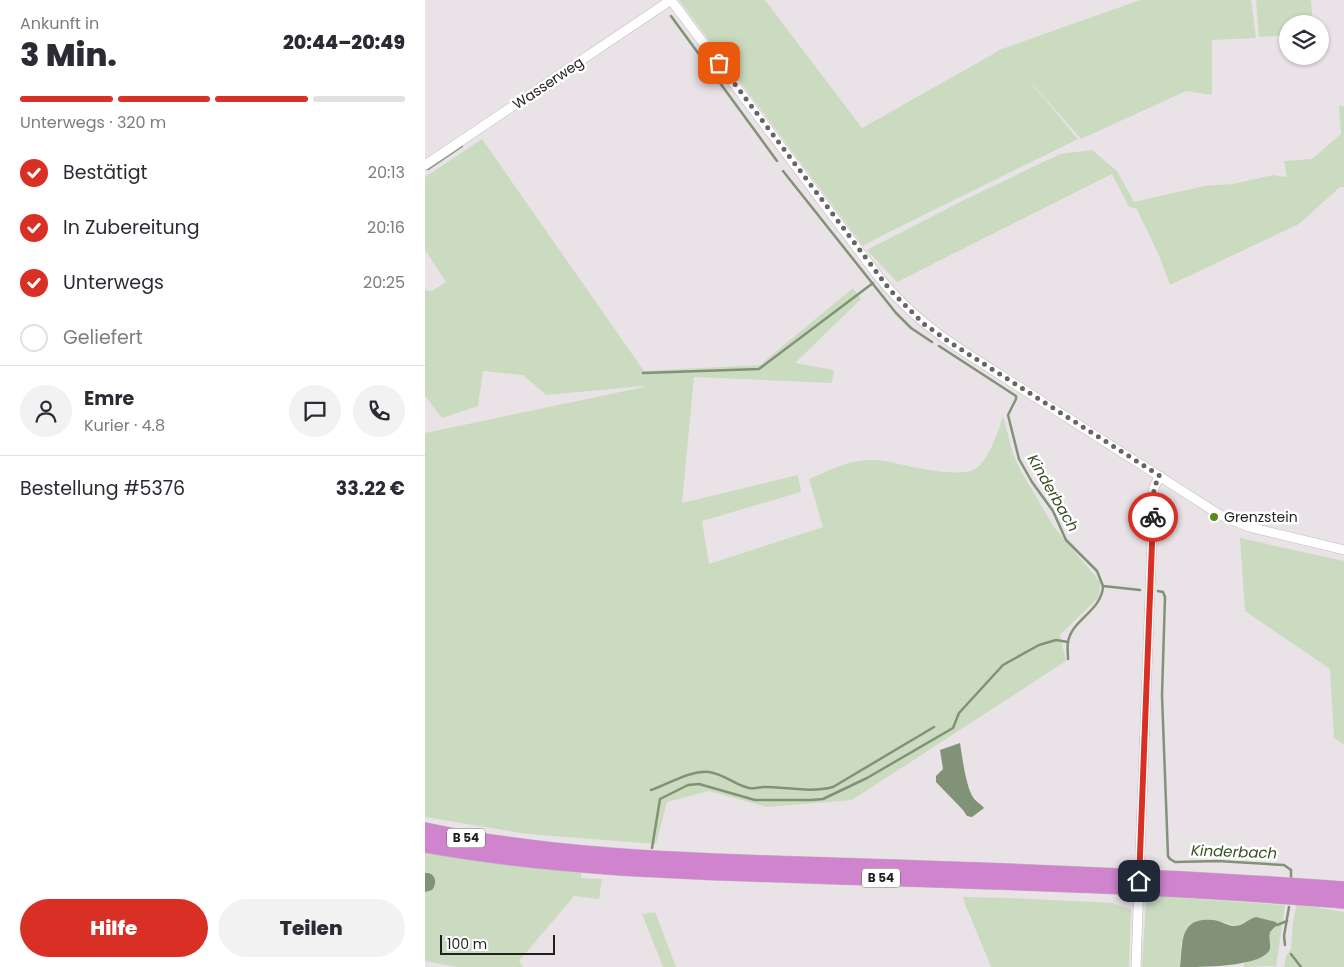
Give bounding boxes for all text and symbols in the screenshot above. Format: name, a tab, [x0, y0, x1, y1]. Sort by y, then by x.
text: Ankunft in	[20, 12, 99, 35]
map controls	[1279, 15, 1329, 65]
button: layers	[1279, 15, 1329, 65]
text: 20:44–20:49	[283, 29, 405, 56]
text: 3 Min.	[20, 32, 117, 77]
pin	[698, 42, 740, 84]
icon: bag	[705, 49, 733, 77]
street label: Wasserweg	[509, 52, 587, 114]
text: Unterwegs · 320 m	[20, 111, 166, 134]
icon: check	[20, 159, 48, 187]
text: Bestätigt	[63, 159, 147, 186]
text: 20:13	[368, 161, 405, 184]
icon: check	[20, 214, 48, 242]
text: In Zubereitung	[63, 214, 200, 241]
text: 20:16	[367, 216, 405, 239]
icon: check	[20, 269, 48, 297]
text: Unterwegs	[63, 269, 164, 296]
text: 20:25	[363, 271, 405, 294]
text: Geliefert	[63, 324, 143, 351]
button: person	[20, 385, 72, 437]
text: Emre	[84, 385, 134, 412]
button: chat	[289, 385, 341, 437]
button: phone	[353, 385, 405, 437]
text: Kurier · 4.8	[84, 414, 165, 437]
water label: Kinderbach	[1023, 450, 1084, 535]
text: Bestellung #5376	[20, 475, 185, 502]
text: 33.22 €	[336, 475, 405, 502]
courier	[1128, 492, 1178, 542]
icon: bike	[1139, 503, 1167, 531]
place label: Grenzstein	[1224, 507, 1298, 527]
marker: Grenzstein	[1208, 511, 1220, 523]
road number: B 54	[447, 828, 485, 848]
water label: Kinderbach	[1191, 840, 1278, 863]
pin	[1118, 860, 1160, 902]
icon: home	[1125, 867, 1153, 895]
road number: B 54	[862, 868, 900, 888]
button: Hilfe	[20, 899, 208, 957]
button: Teilen	[218, 899, 405, 957]
scale bar	[440, 932, 555, 955]
text: 100 m	[447, 934, 487, 954]

